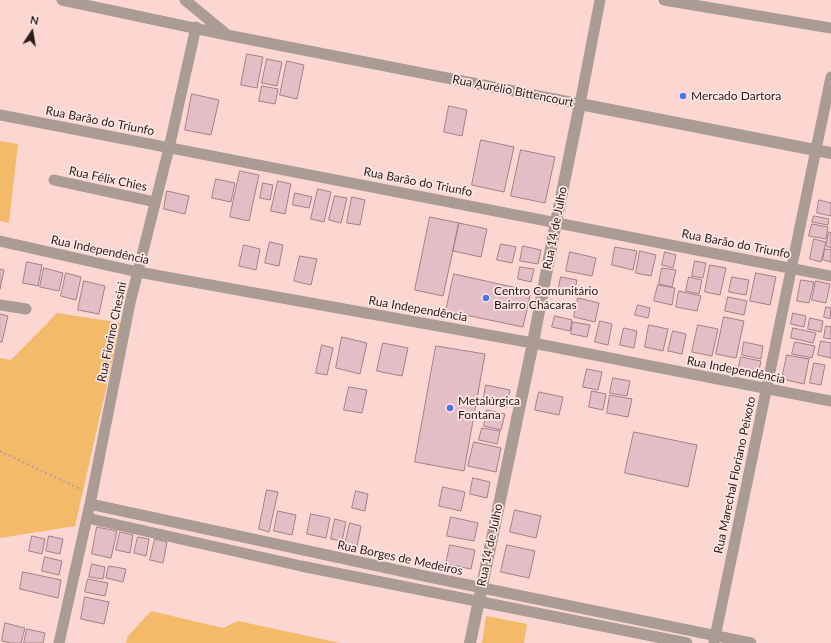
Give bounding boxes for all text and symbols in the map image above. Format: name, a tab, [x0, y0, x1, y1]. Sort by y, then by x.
north arrow	[12, 12, 52, 52]
text: N	[29, 13, 40, 27]
street label: Rua Aurélio Bittencourt	[451, 72, 575, 110]
place label: Mercado Dartora	[691, 89, 781, 103]
marker: Mercado Dartora	[678, 91, 688, 101]
street label: Rua Barão do Triunfo	[44, 103, 156, 139]
street label: Rua Félix Chies	[68, 164, 148, 194]
street label: Rua Barão do Triunfo	[362, 164, 474, 200]
street label: Rua 14 de Julho	[540, 185, 570, 271]
street label: Rua Barão do Triunfo	[680, 226, 792, 262]
street label: Rua Independência	[50, 233, 150, 267]
street label: Rua Fiorino Chesini	[94, 281, 130, 383]
place label: Centro Comunitário Bairro Chácaras	[494, 284, 598, 312]
street label: Rua Independência	[367, 293, 469, 325]
marker: Centro Comunitário Bairro Chácaras	[481, 293, 491, 303]
street label: Rua Independência	[685, 353, 787, 387]
place label: Metalúrgica Fontana	[458, 394, 520, 422]
street label: Rua Marechal Floriano Peixoto	[711, 395, 759, 555]
marker: Metalúrgica Fontana	[445, 403, 455, 413]
street label: Rua 14 de Julho	[474, 502, 506, 588]
street label: Rua Borges de Medeiros	[336, 538, 464, 578]

